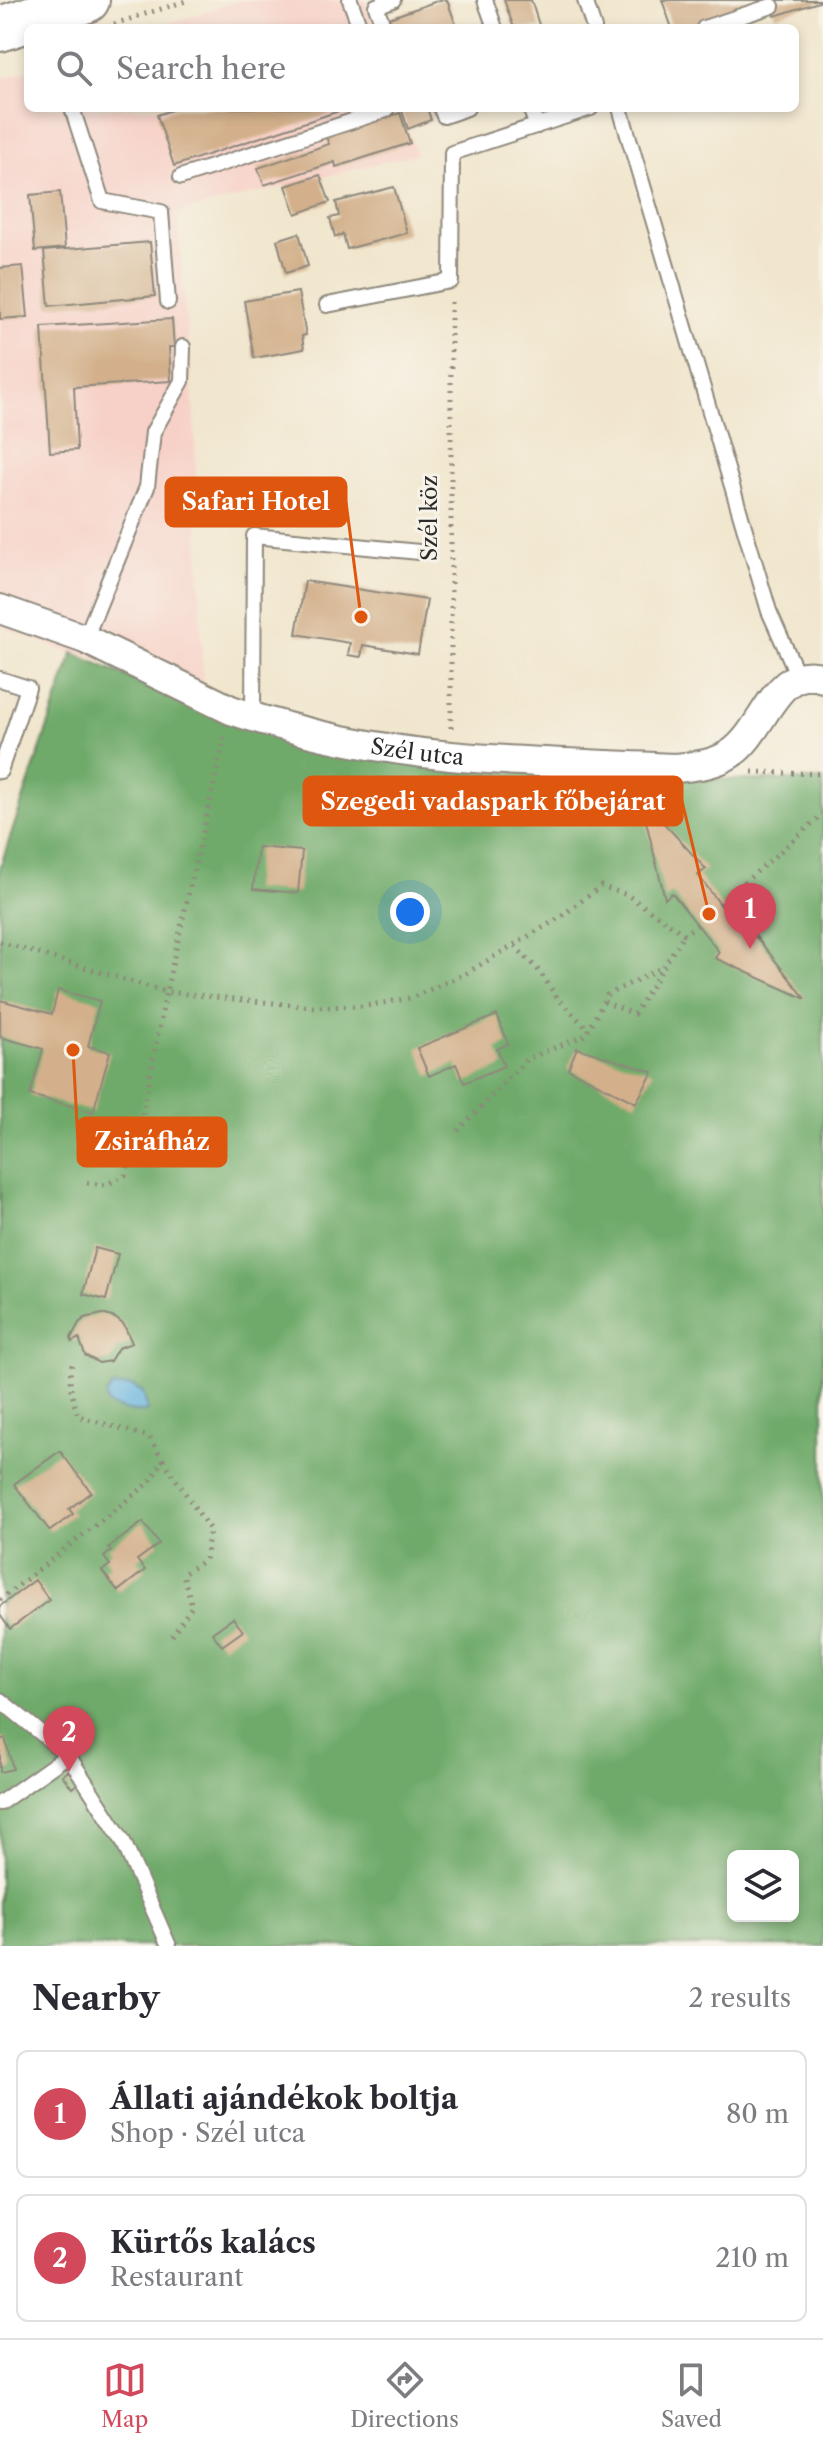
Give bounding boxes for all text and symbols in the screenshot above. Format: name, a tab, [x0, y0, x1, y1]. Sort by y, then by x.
search box	[24, 24, 799, 112]
icon: search	[52, 46, 96, 90]
text: Search here	[116, 50, 286, 87]
street label: Szél köz	[416, 475, 443, 561]
callout: Safari Hotel	[166, 478, 346, 526]
text: Safari Hotel	[182, 487, 330, 516]
street label: Szél utca	[369, 732, 466, 771]
callout: Szegedi vadaspark főbejárat	[304, 777, 682, 825]
text: Szegedi vadaspark főbejárat	[321, 787, 666, 816]
pin: 1	[724, 883, 776, 949]
your location	[390, 892, 430, 932]
callout: Zsiráfház	[78, 1118, 226, 1166]
text: Zsiráfház	[94, 1127, 210, 1156]
pin: 2	[43, 1706, 95, 1772]
map controls	[727, 1850, 799, 1922]
button: layers	[727, 1850, 799, 1922]
text: Nearby	[32, 1977, 160, 2019]
text: 2 results	[688, 1982, 791, 2014]
text: Állati ajándékok boltja	[110, 2080, 458, 2117]
text: 1	[54, 2098, 66, 2130]
text: 80 m	[726, 2098, 789, 2130]
text: Shop · Szél utca	[110, 2117, 306, 2149]
text: Kürtős kalács	[110, 2224, 316, 2261]
text: 2	[52, 2242, 68, 2274]
text: 210 m	[716, 2242, 789, 2274]
text: Restaurant	[110, 2261, 244, 2293]
tab: Map	[101, 2358, 148, 2433]
tab: Directions	[350, 2358, 459, 2433]
tab: Saved	[661, 2358, 722, 2433]

